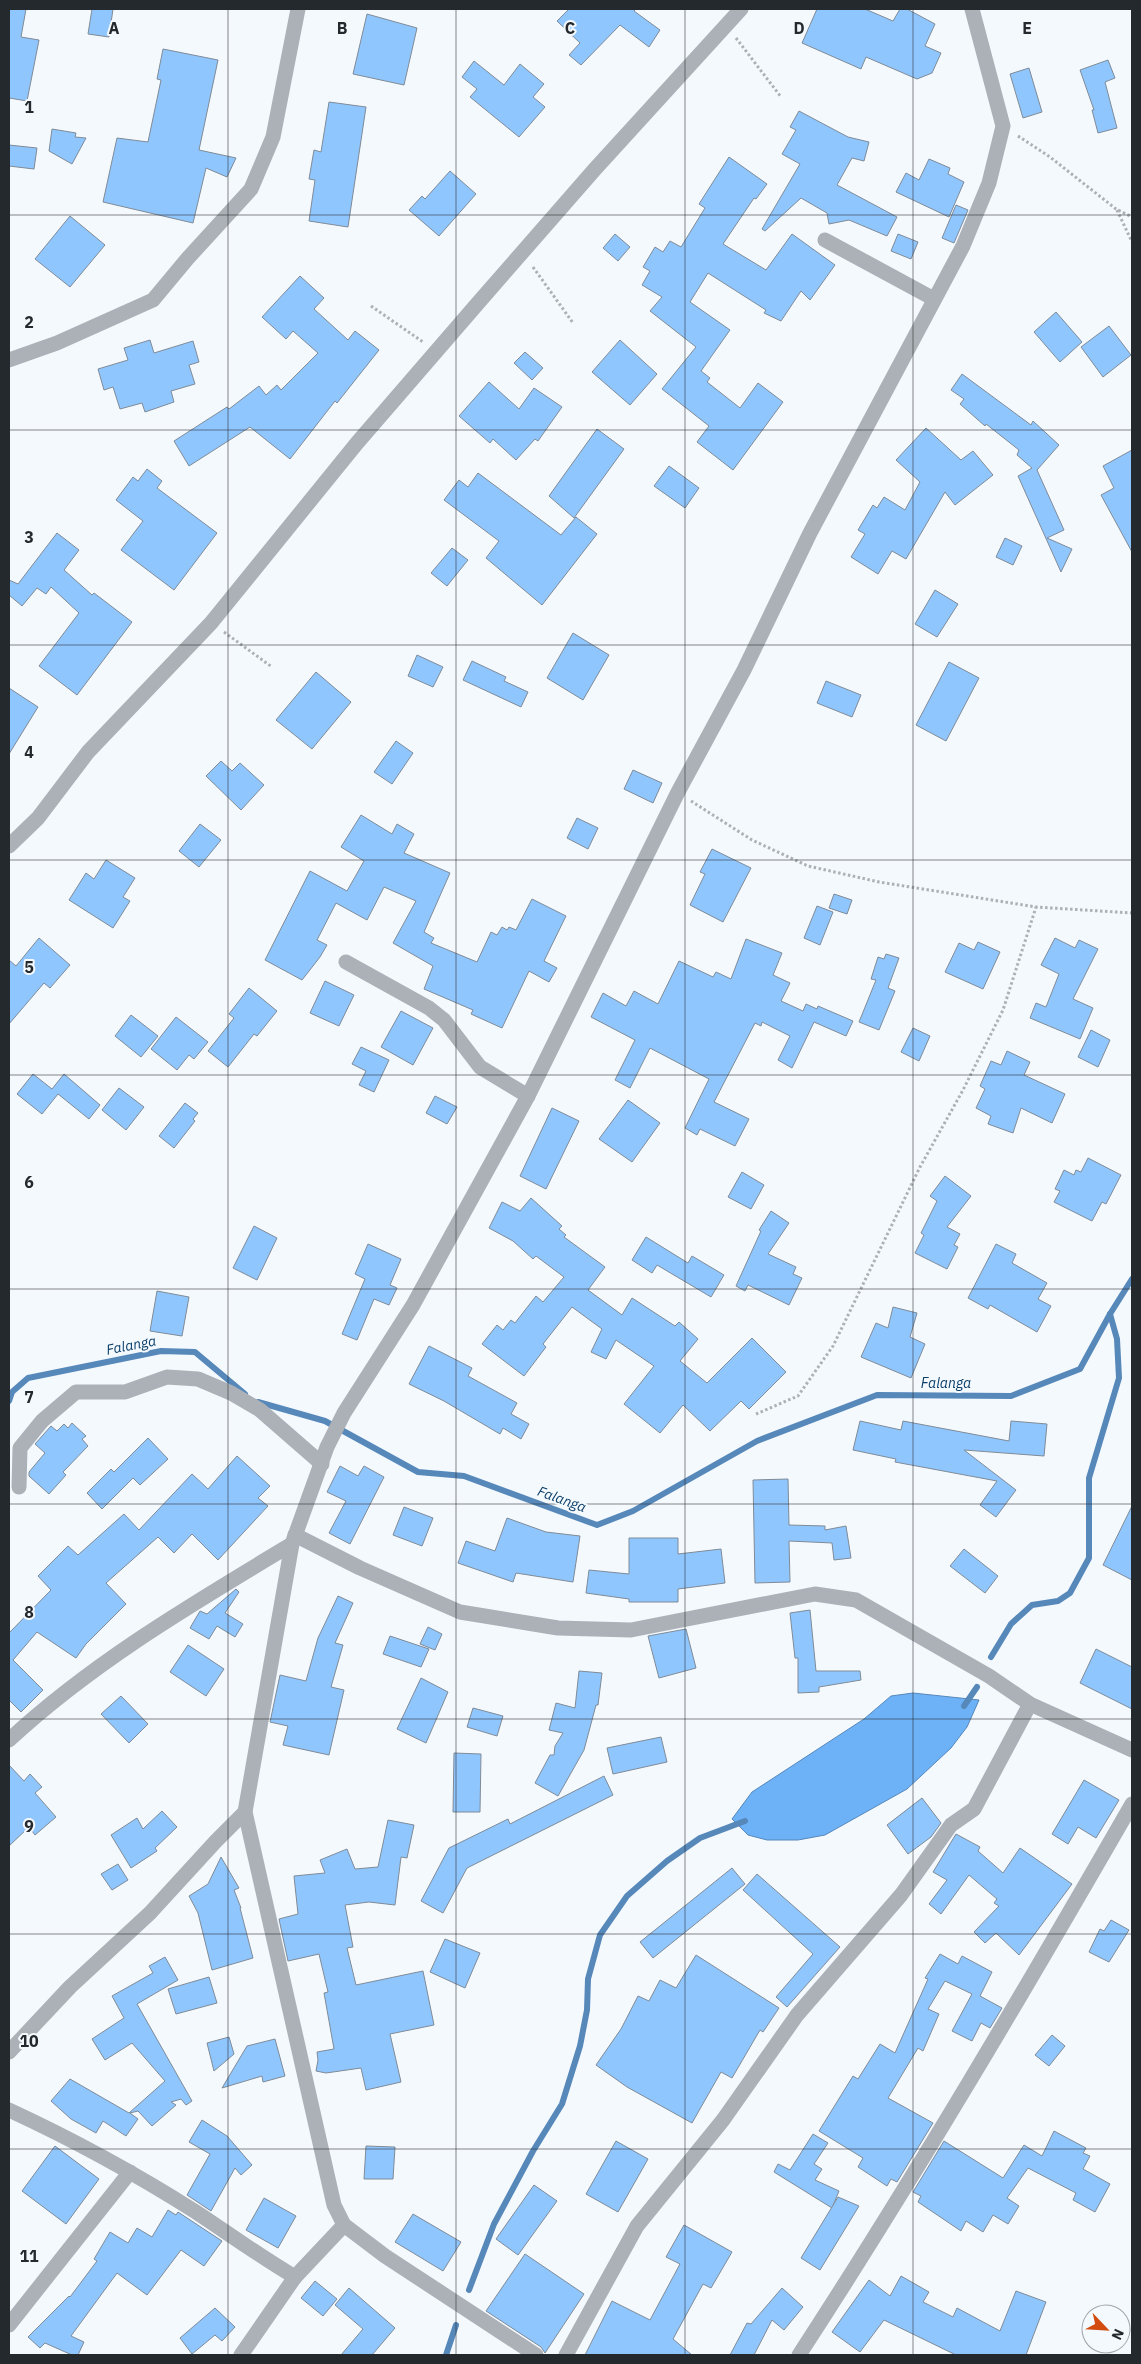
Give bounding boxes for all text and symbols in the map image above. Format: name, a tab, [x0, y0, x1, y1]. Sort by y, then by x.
text: A	[109, 18, 120, 38]
text: B	[337, 18, 348, 38]
text: C	[565, 18, 575, 38]
text: D	[793, 18, 805, 38]
text: E	[1022, 18, 1032, 38]
text: 1	[24, 97, 34, 117]
text: 2	[24, 312, 34, 332]
text: 3	[24, 527, 34, 547]
text: 4	[24, 742, 34, 762]
text: 5	[24, 957, 34, 977]
text: 6	[24, 1172, 34, 1192]
water label: Falanga	[105, 1331, 157, 1359]
water label: Falanga	[921, 1374, 971, 1392]
text: 7	[24, 1387, 34, 1407]
water label: Falanga	[535, 1482, 589, 1516]
text: 8	[24, 1602, 34, 1622]
text: 9	[24, 1816, 34, 1836]
text: 10	[19, 2031, 39, 2051]
text: 11	[19, 2246, 39, 2266]
north arrow	[1081, 2304, 1131, 2354]
text: N	[1107, 2326, 1128, 2343]

